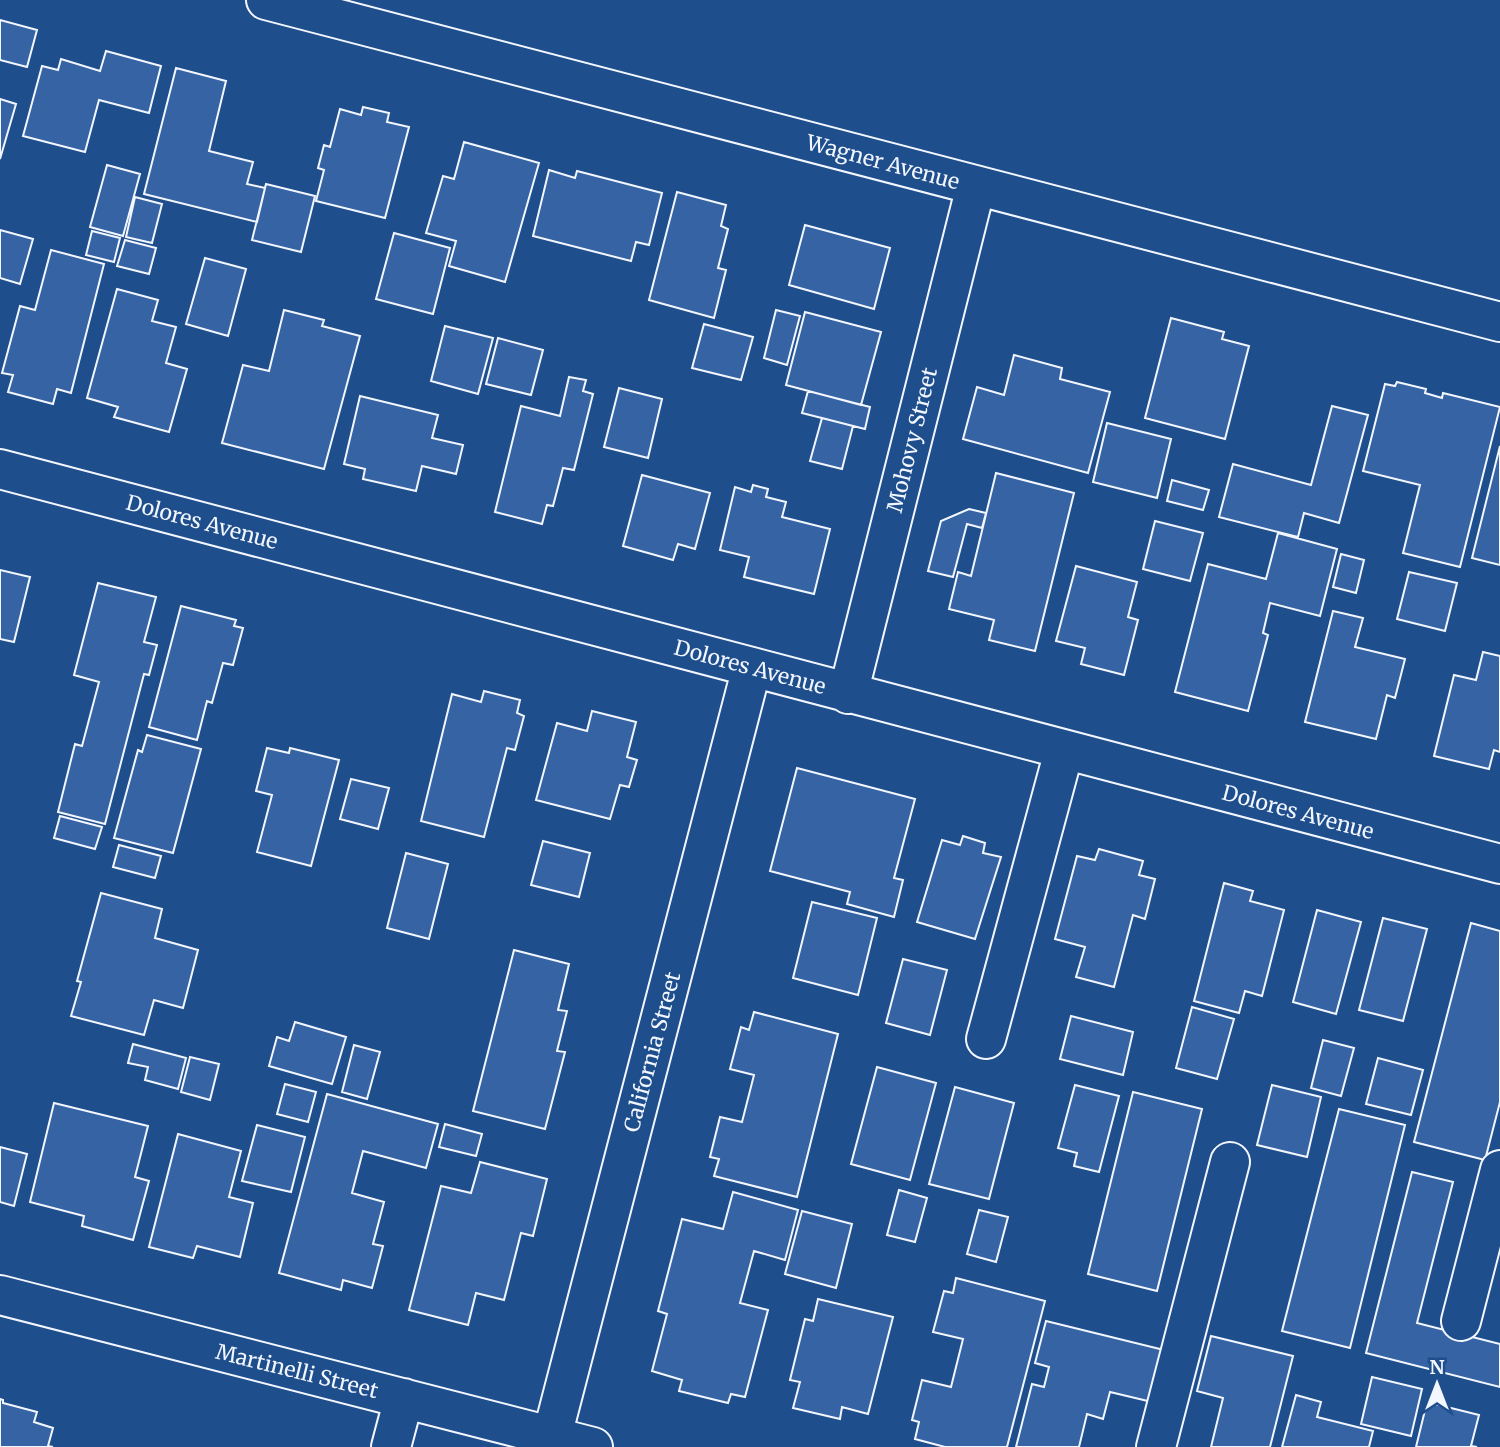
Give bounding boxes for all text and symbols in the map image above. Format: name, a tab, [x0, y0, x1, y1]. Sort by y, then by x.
street label: Wagner Avenue	[803, 128, 963, 195]
street label: Mohovy Street	[881, 365, 943, 515]
street label: Dolores Avenue	[123, 489, 281, 555]
street label: Dolores Avenue	[671, 634, 829, 700]
street label: Dolores Avenue	[1219, 779, 1377, 845]
street label: California Street	[618, 969, 686, 1135]
street label: Martinelli Street	[213, 1338, 381, 1404]
north arrow	[1402, 1349, 1472, 1419]
text: N	[1429, 1355, 1445, 1379]

